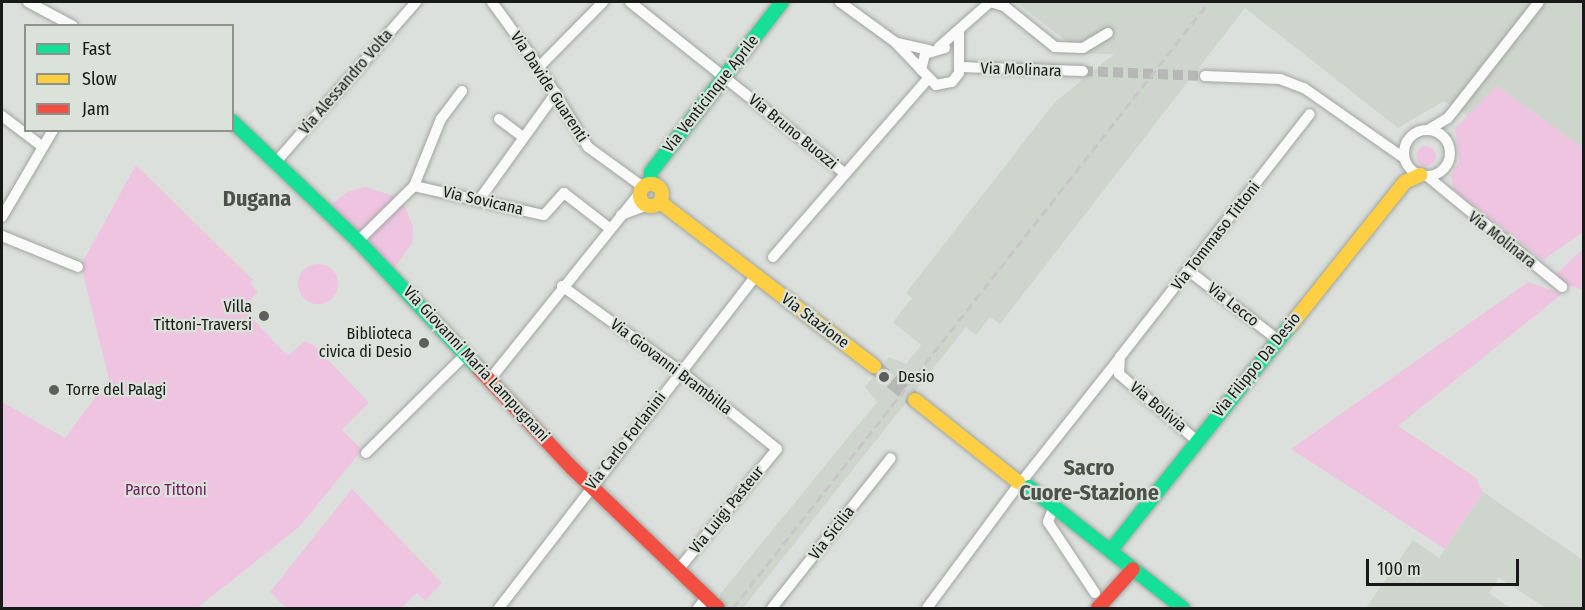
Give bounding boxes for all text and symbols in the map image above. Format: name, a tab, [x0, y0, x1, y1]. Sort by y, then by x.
legend	[24, 24, 234, 132]
street label: Via Alessandro Volta	[295, 25, 397, 139]
street label: Via Davide Guarenti	[506, 28, 592, 146]
street label: Via Venticinque Aprile	[659, 31, 763, 157]
text: Fast	[82, 38, 111, 60]
street label: Via Molinara	[980, 59, 1062, 81]
text: Slow	[82, 68, 117, 90]
street label: Via Bruno Buozzi	[745, 90, 841, 174]
text: Jam	[82, 98, 110, 120]
street label: Via Tommaso Tittoni	[1168, 178, 1264, 294]
street label: Via Sovicana	[441, 182, 525, 220]
district label: Dugana	[223, 186, 291, 212]
street label: Via Molinara	[1464, 207, 1540, 273]
street label: Via Lecco	[1203, 279, 1263, 331]
street label: Via Giovanni Maria Lampugnani	[399, 282, 553, 446]
street label: Via Stazione	[777, 289, 853, 353]
place label: Villa Tittoni-Traversi	[154, 297, 252, 335]
marker: Villa Tittoni-Traversi	[257, 309, 271, 323]
street label: Via Filippo Da Desio	[1209, 309, 1305, 421]
street label: Via Giovanni Brambilla	[606, 315, 736, 419]
place label: Biblioteca civica di Desio	[319, 324, 412, 362]
marker: Biblioteca civica di Desio	[417, 336, 431, 350]
place label: Desio	[898, 367, 934, 387]
marker: Desio	[875, 368, 893, 386]
street label: Via Bolivia	[1126, 378, 1190, 436]
place label: Torre del Palagi	[66, 380, 166, 400]
marker: Torre del Palagi	[47, 383, 61, 397]
street label: Via Carlo Forlanini	[582, 388, 670, 494]
district label: Sacro Cuore-Stazione	[1019, 454, 1159, 506]
street label: Via Luigi Pasteur	[686, 462, 768, 558]
park label: Parco Tittoni	[125, 480, 207, 500]
street label: Via Sicilia	[805, 502, 859, 564]
scale bar	[1369, 547, 1522, 585]
text: 100 m	[1377, 558, 1421, 580]

